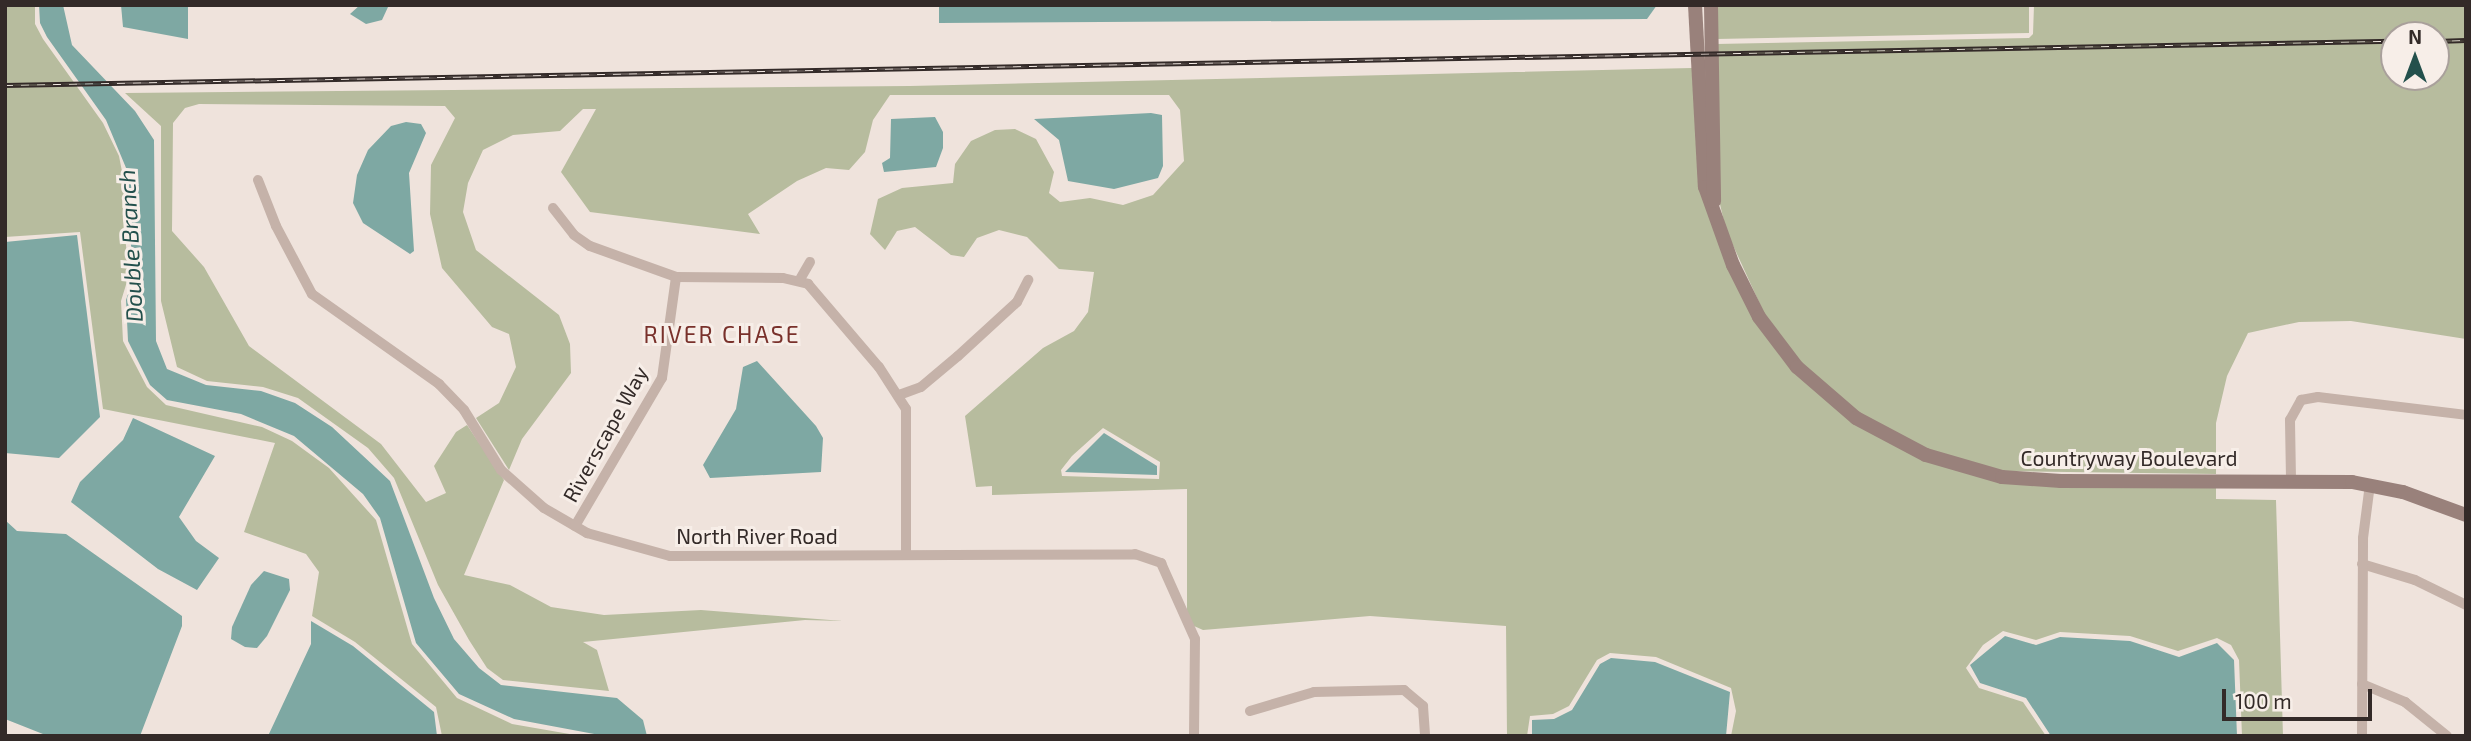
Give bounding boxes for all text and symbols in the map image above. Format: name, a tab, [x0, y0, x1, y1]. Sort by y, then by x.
north arrow	[2380, 21, 2450, 91]
text: N	[2408, 25, 2422, 48]
water label: Double Branch	[112, 169, 148, 323]
district label: RIVER CHASE	[645, 320, 799, 348]
street label: Riverscape Way	[557, 362, 653, 506]
street label: Countryway Boulevard	[2020, 445, 2238, 471]
street label: North River Road	[676, 523, 838, 549]
scale bar	[2226, 674, 2376, 718]
text: 100 m	[2235, 688, 2292, 713]

